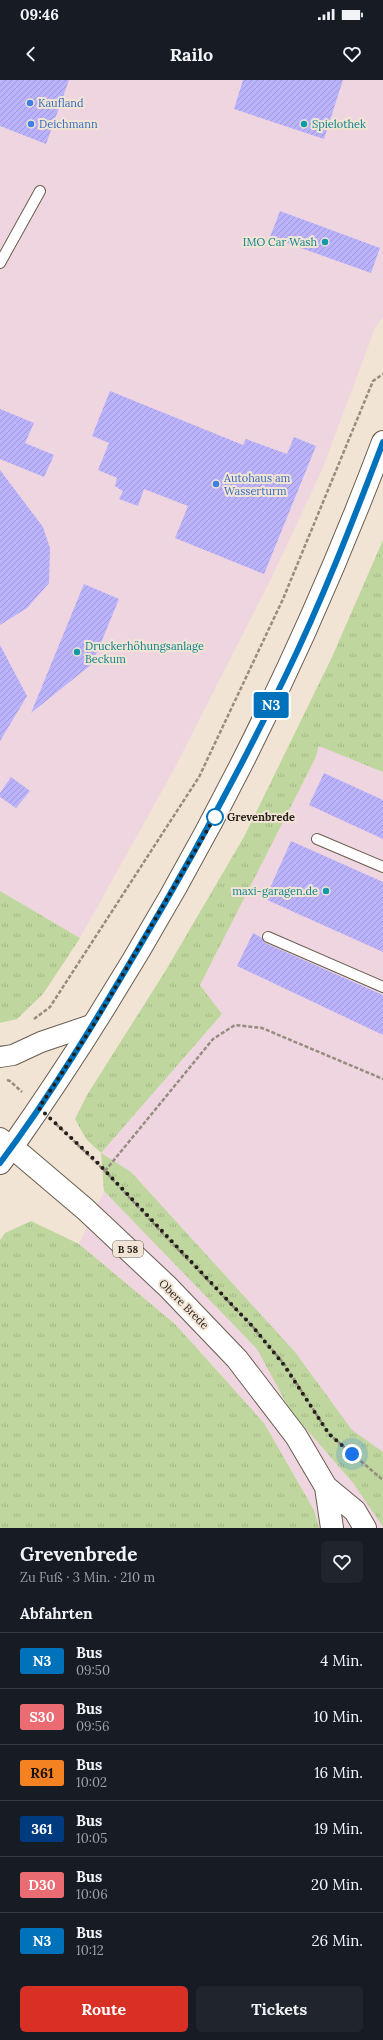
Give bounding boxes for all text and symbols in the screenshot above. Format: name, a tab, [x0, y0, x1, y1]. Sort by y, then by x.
text: 09:46	[20, 5, 59, 24]
icon: back	[20, 43, 42, 65]
text: Railo	[170, 43, 213, 66]
icon: heart	[341, 43, 363, 65]
place label: Kaufland	[38, 96, 84, 110]
marker: Kaufland	[25, 98, 35, 108]
place label: Deichmann	[39, 117, 98, 131]
place label: Spielothek	[312, 117, 366, 131]
marker: Deichmann	[26, 119, 36, 129]
marker: Spielothek	[299, 119, 309, 129]
place label: IMO Car Wash	[243, 235, 317, 249]
marker: IMO Car Wash	[320, 237, 330, 247]
place label: Autohaus am Wasserturm	[223, 471, 291, 498]
marker: Autohaus am Wasserturm	[211, 479, 221, 489]
place label: Druckerhöhungsanlage Beckum	[85, 639, 204, 666]
marker: Druckerhöhungsanlage Beckum	[72, 647, 82, 657]
line badge: N3	[253, 692, 289, 718]
text: N3	[262, 696, 280, 714]
marker: Grevenbrede	[206, 808, 224, 826]
place label: Grevenbrede	[227, 810, 295, 824]
place label: maxi-garagen.de	[232, 884, 318, 898]
marker: maxi-garagen.de	[321, 886, 331, 896]
road number: B 58	[113, 1241, 143, 1257]
street label: Obere Brede	[156, 1276, 212, 1332]
your location	[342, 1444, 362, 1464]
button: heart	[321, 1541, 363, 1583]
text: Grevenbrede	[20, 1542, 137, 1566]
text: Zu Fuß · 3 Min. · 210 m	[20, 1569, 155, 1586]
text: Abfahrten	[20, 1604, 93, 1623]
text: Bus	[76, 1643, 102, 1662]
text: 4 Min.	[320, 1651, 363, 1670]
text: N3	[33, 1652, 51, 1670]
text: 09:50	[76, 1662, 110, 1679]
text: Bus	[76, 1699, 102, 1718]
text: 10 Min.	[313, 1707, 363, 1726]
text: S30	[29, 1708, 55, 1726]
text: 09:56	[76, 1718, 109, 1735]
text: Bus	[76, 1755, 102, 1774]
text: 16 Min.	[314, 1763, 363, 1782]
text: R61	[30, 1764, 54, 1782]
text: 10:02	[76, 1774, 107, 1791]
text: Bus	[76, 1811, 102, 1830]
text: 19 Min.	[314, 1819, 363, 1838]
text: 361	[31, 1820, 53, 1838]
text: 10:05	[76, 1830, 107, 1847]
text: Bus	[76, 1867, 102, 1886]
text: 20 Min.	[311, 1875, 363, 1894]
text: D30	[28, 1876, 56, 1894]
text: 10:06	[76, 1886, 108, 1903]
text: Bus	[76, 1923, 102, 1942]
text: 26 Min.	[312, 1931, 363, 1950]
text: N3	[33, 1932, 51, 1950]
text: 10:12	[76, 1942, 104, 1959]
button: Route	[20, 1986, 188, 2032]
button: Tickets	[196, 1986, 363, 2032]

